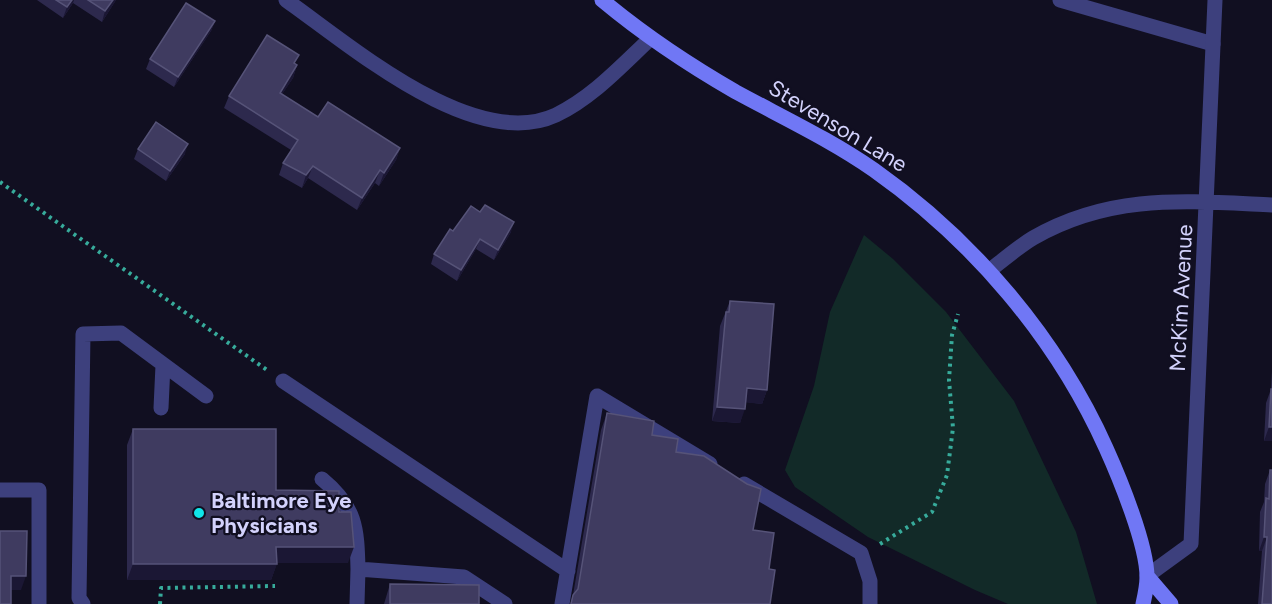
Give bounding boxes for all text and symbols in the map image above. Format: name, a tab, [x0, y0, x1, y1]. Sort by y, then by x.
street label: Stevenson Lane	[764, 74, 912, 178]
street label: McKim Avenue	[1164, 224, 1198, 372]
place label: Baltimore Eye Physicians	[211, 487, 351, 539]
marker: Baltimore Eye Physicians	[192, 506, 206, 520]

